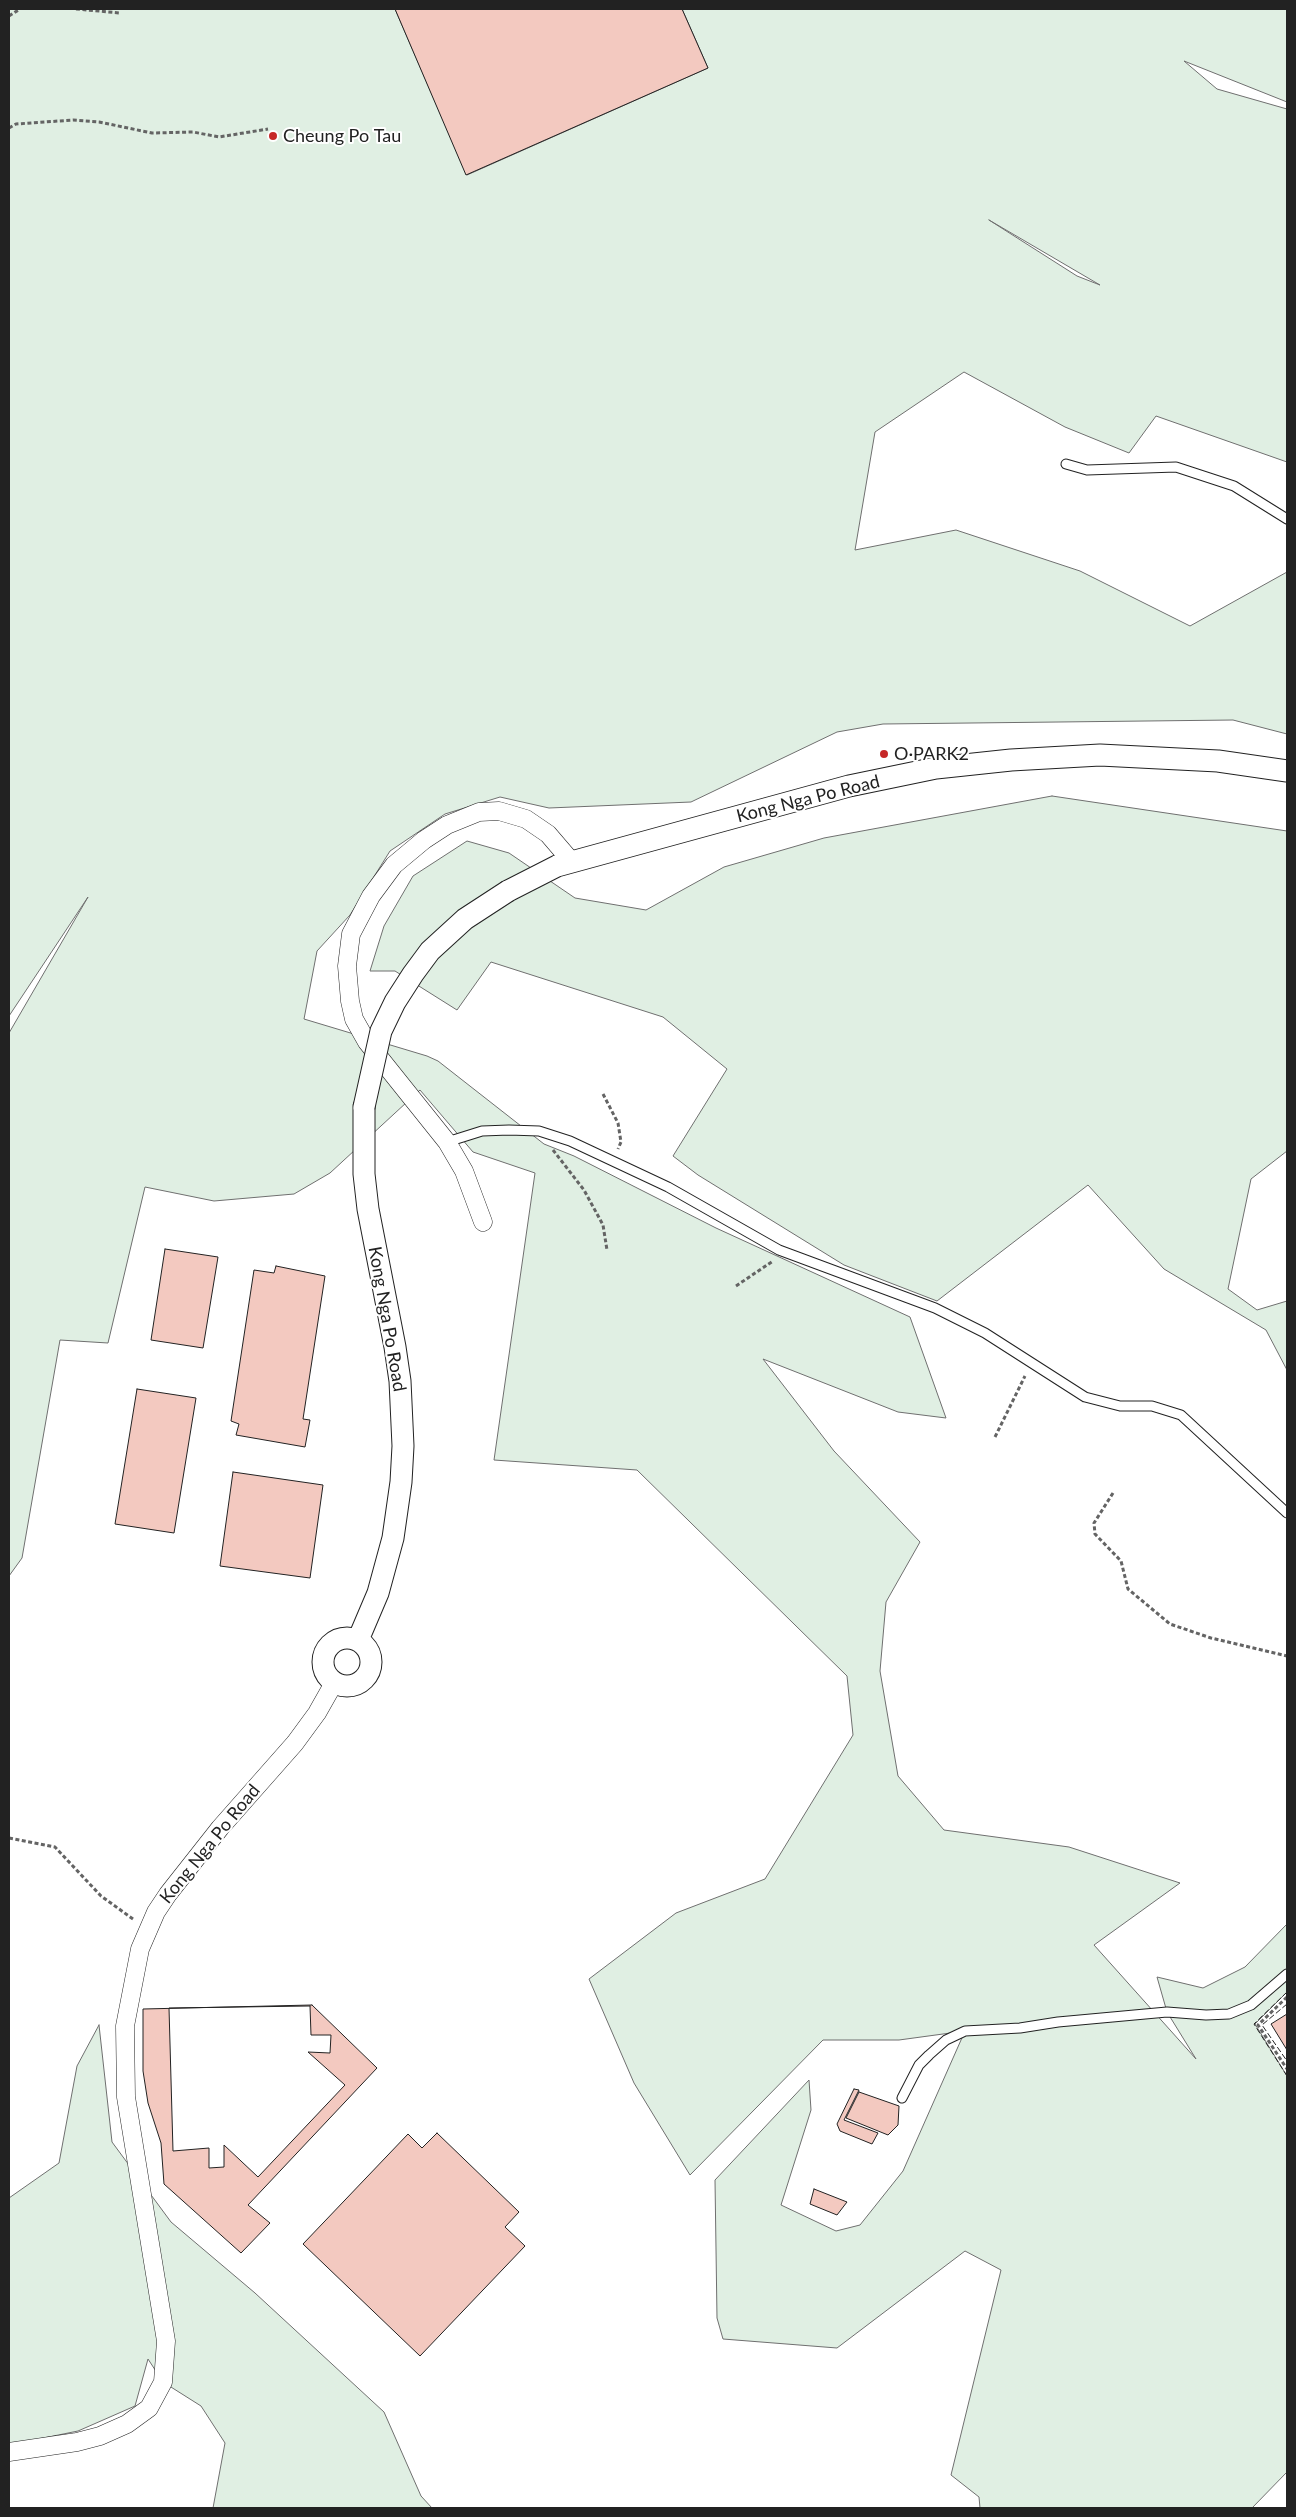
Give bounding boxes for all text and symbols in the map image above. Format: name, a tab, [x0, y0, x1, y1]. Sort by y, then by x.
place label: Cheung Po Tau	[283, 125, 401, 147]
marker: Cheung Po Tau	[267, 130, 279, 142]
place label: O·PARK2	[894, 743, 969, 765]
marker: O·PARK2	[878, 748, 890, 760]
street label: Kong Nga Po Road	[734, 771, 882, 827]
street label: Kong Nga Po Road	[364, 1245, 410, 1393]
street label: Kong Nga Po Road	[155, 1780, 265, 1908]

